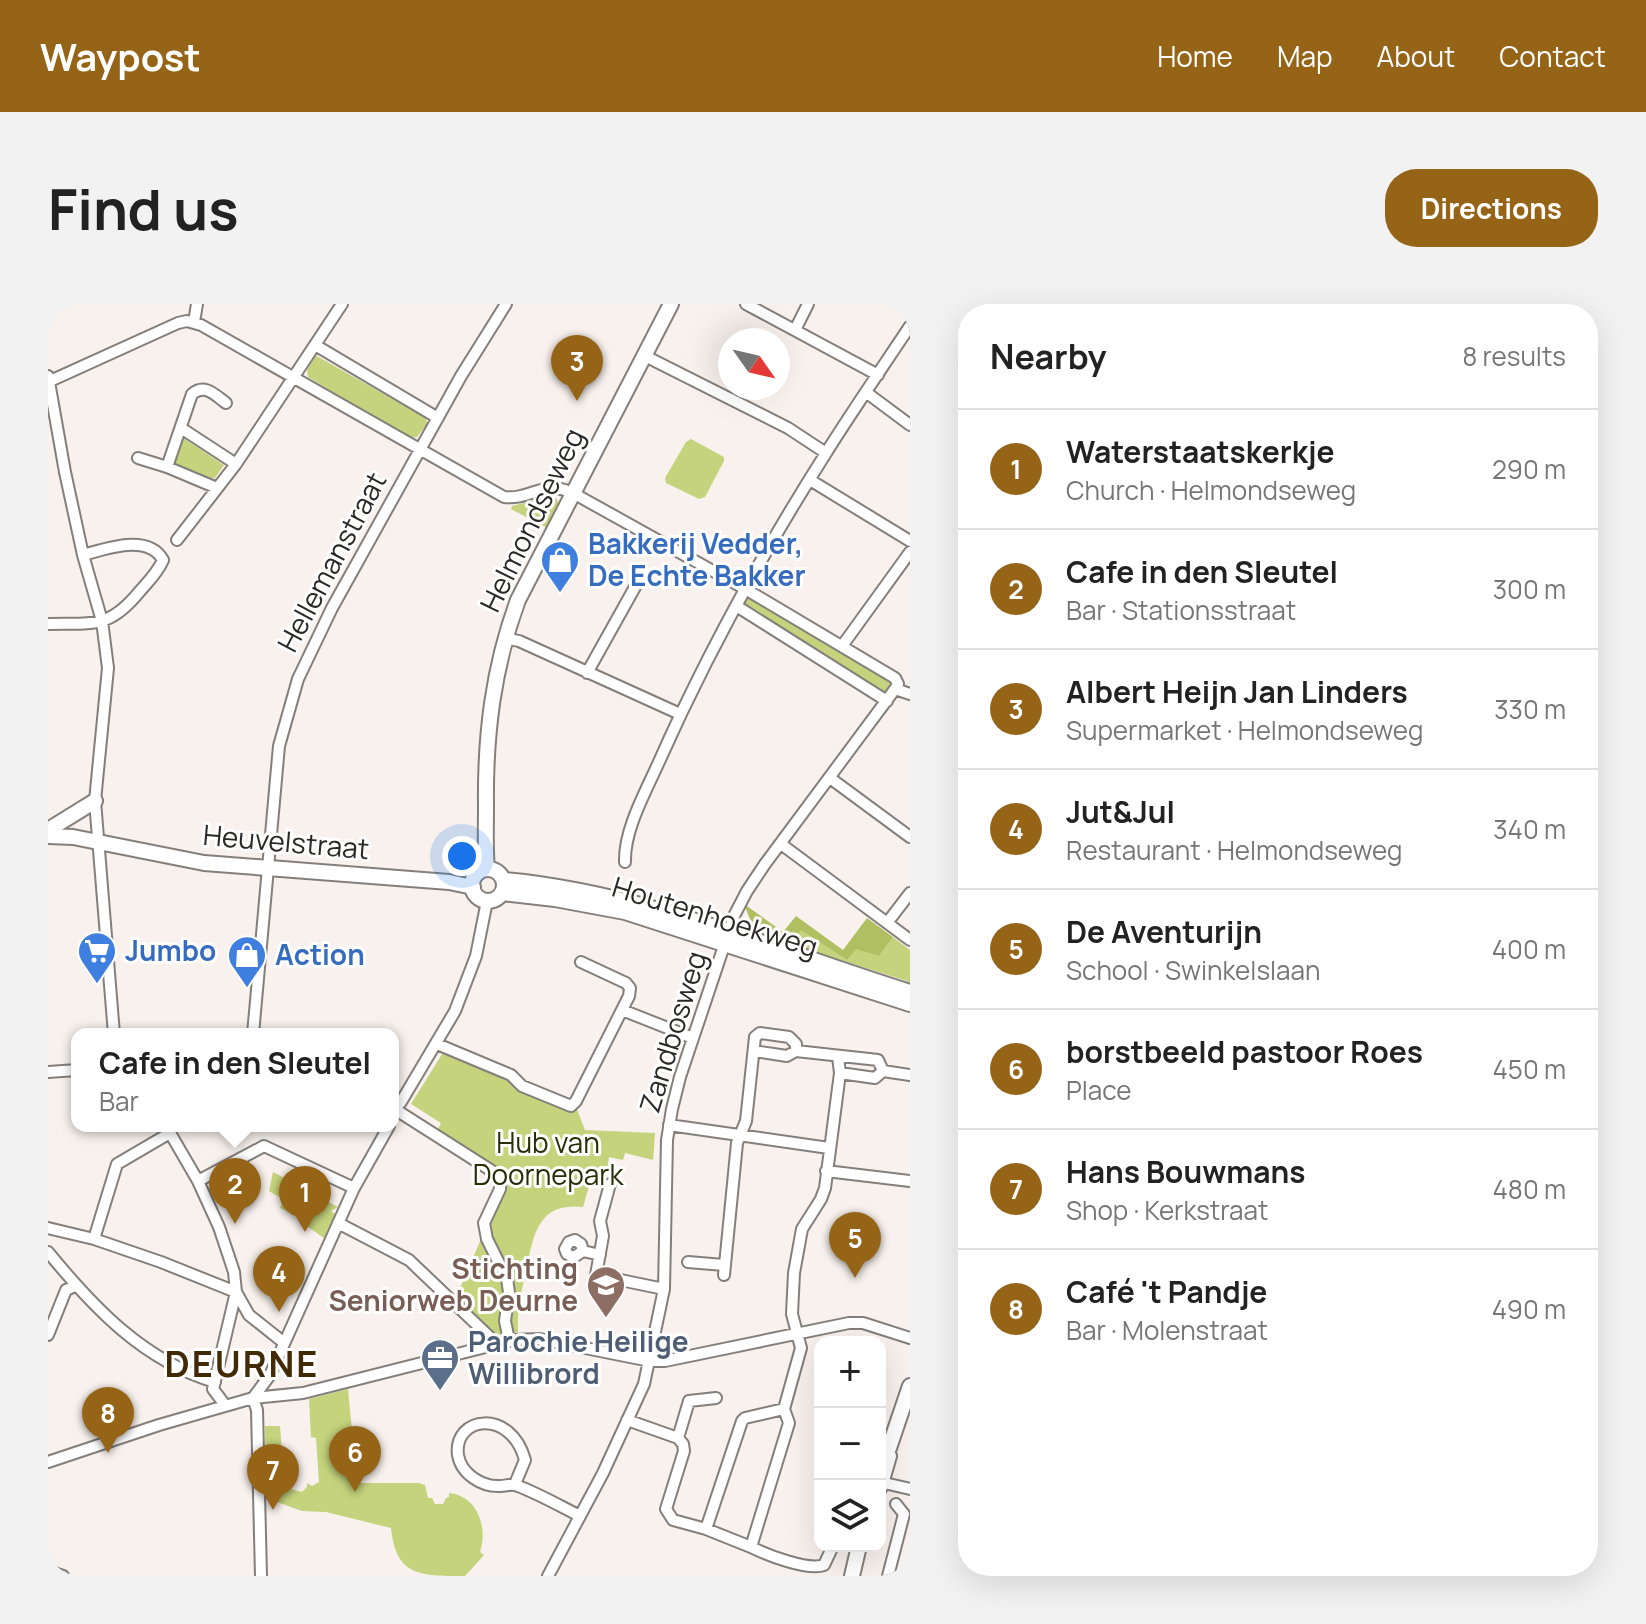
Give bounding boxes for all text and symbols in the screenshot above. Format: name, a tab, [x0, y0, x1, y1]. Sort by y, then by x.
text: Waypost	[40, 30, 201, 82]
text: Home	[1157, 37, 1233, 75]
text: Map	[1277, 37, 1333, 75]
text: About	[1377, 37, 1455, 75]
text: Contact	[1499, 37, 1606, 75]
button: Directions	[1385, 169, 1598, 247]
text: Find us	[48, 170, 239, 247]
north arrow	[718, 328, 790, 400]
text: Nearby	[990, 333, 1106, 379]
pin: 3	[551, 335, 603, 401]
text: 8 results	[1462, 338, 1566, 374]
street label: Helmondseweg	[470, 421, 592, 618]
text: Waterstaatskerkje	[1066, 431, 1335, 472]
text: 1	[1010, 451, 1022, 487]
text: 290 m	[1492, 451, 1566, 487]
street label: Hellemanstraat	[268, 465, 394, 658]
text: Church · Helmondseweg	[1066, 472, 1356, 508]
place label: Bakkerij Vedder, De Echte Bakker	[588, 524, 806, 594]
shop icon: Bakkerij Vedder, De Echte Bakker	[539, 539, 581, 594]
text: Cafe in den Sleutel	[1066, 551, 1338, 592]
text: 2	[1008, 571, 1024, 607]
text: 300 m	[1493, 571, 1566, 607]
text: Bar · Stationsstraat	[1066, 592, 1296, 628]
text: Albert Heijn Jan Linders	[1066, 671, 1408, 712]
text: 3	[1008, 691, 1024, 727]
text: 330 m	[1494, 691, 1566, 727]
text: Supermarket · Helmondseweg	[1066, 712, 1423, 748]
text: Jut&Jul	[1066, 791, 1175, 832]
text: 4	[1008, 811, 1024, 847]
text: 340 m	[1493, 811, 1566, 847]
street label: Heuvelstraat	[201, 815, 371, 867]
text: Restaurant · Helmondseweg	[1066, 832, 1403, 868]
your location	[442, 836, 482, 876]
street label: Houtenhoekweg	[608, 867, 823, 965]
text: De Aventurijn	[1066, 911, 1262, 952]
supermarket icon: Jumbo	[76, 930, 118, 985]
place label: Jumbo	[125, 931, 216, 969]
text: 5	[1008, 931, 1024, 967]
text: 400 m	[1492, 931, 1566, 967]
shop icon: Action	[226, 934, 268, 989]
place label: Action	[275, 935, 365, 973]
street label: Zandbosweg	[629, 946, 715, 1117]
text: School · Swinkelslaan	[1066, 952, 1320, 988]
popup	[71, 1028, 399, 1132]
text: borstbeeld pastoor Roes	[1066, 1031, 1423, 1072]
text: Cafe in den Sleutel	[99, 1042, 371, 1083]
text: 6	[1008, 1051, 1024, 1087]
text: 450 m	[1493, 1051, 1566, 1087]
text: Place	[1066, 1072, 1131, 1108]
text: Bar	[99, 1083, 139, 1119]
park label: Hub van Doornepark	[473, 1123, 624, 1193]
text: Hans Bouwmans	[1066, 1151, 1306, 1192]
pin: 2	[209, 1158, 261, 1224]
pin: 1	[279, 1166, 331, 1232]
text: 7	[1009, 1171, 1023, 1207]
text: 480 m	[1492, 1171, 1566, 1207]
text: Shop · Kerkstraat	[1066, 1192, 1268, 1228]
pin: 5	[829, 1212, 881, 1278]
pin: 4	[253, 1246, 305, 1312]
place label: Stichting Seniorweb Deurne	[328, 1249, 578, 1319]
school or university icon: Stichting Seniorweb Deurne	[585, 1264, 627, 1319]
text: Café 't Pandje	[1066, 1271, 1267, 1312]
text: 8	[1008, 1291, 1024, 1327]
text: 490 m	[1492, 1291, 1566, 1327]
text: Bar · Molenstraat	[1066, 1312, 1268, 1348]
place label: Parochie Heilige Willibrord	[468, 1322, 689, 1392]
map controls	[814, 1336, 886, 1552]
button: +	[814, 1336, 886, 1408]
office icon: Parochie Heilige Willibrord	[419, 1337, 461, 1392]
district label: DEURNE	[165, 1339, 319, 1388]
pin: 8	[82, 1387, 134, 1453]
button: −	[814, 1408, 886, 1480]
pin: 6	[329, 1426, 381, 1492]
pin: 7	[247, 1444, 299, 1510]
button: layers	[814, 1480, 886, 1552]

